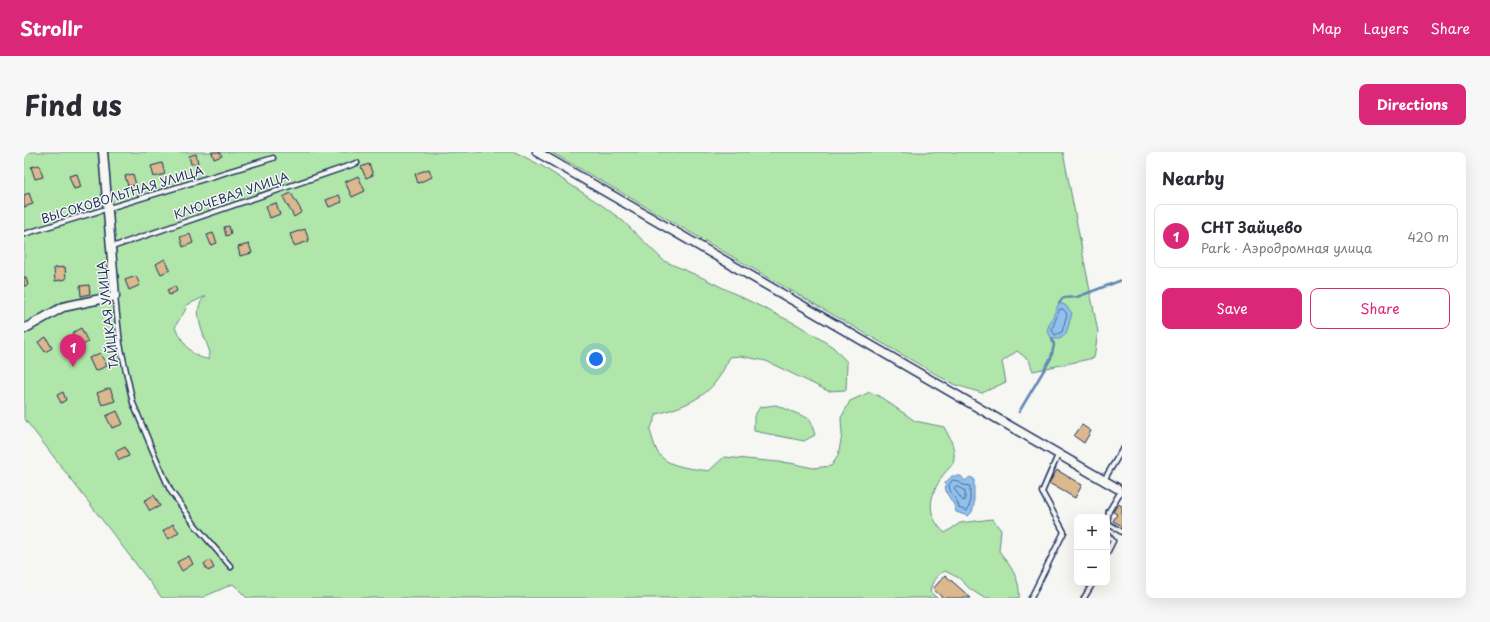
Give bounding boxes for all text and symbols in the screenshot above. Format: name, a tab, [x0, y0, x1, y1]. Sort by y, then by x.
text: Strollr	[20, 14, 83, 42]
text: Map	[1312, 18, 1342, 39]
text: Layers	[1364, 18, 1409, 39]
text: Share	[1431, 18, 1470, 39]
text: Find us	[24, 83, 122, 126]
button: Directions	[1359, 84, 1466, 125]
street label: ВЫСОКОВОЛЬТНАЯ УЛИЦА	[39, 161, 205, 227]
text: Nearby	[1162, 165, 1224, 191]
street label: КЛЮЧЕВАЯ УЛИЦА	[171, 167, 291, 223]
text: СНТ Зайцево	[1201, 215, 1302, 238]
text: 1	[1173, 227, 1179, 246]
text: 420 m	[1407, 227, 1449, 246]
text: Park · Аэродромная улица	[1201, 238, 1372, 257]
street label: ТАЙЦКАЯ УЛИЦА	[91, 260, 123, 370]
button: Save	[1162, 288, 1302, 329]
button: Share	[1310, 288, 1450, 329]
pin: 1	[60, 334, 86, 367]
your location	[586, 349, 606, 369]
map controls	[1074, 514, 1110, 586]
button: +	[1074, 514, 1110, 550]
button: −	[1074, 550, 1110, 586]

